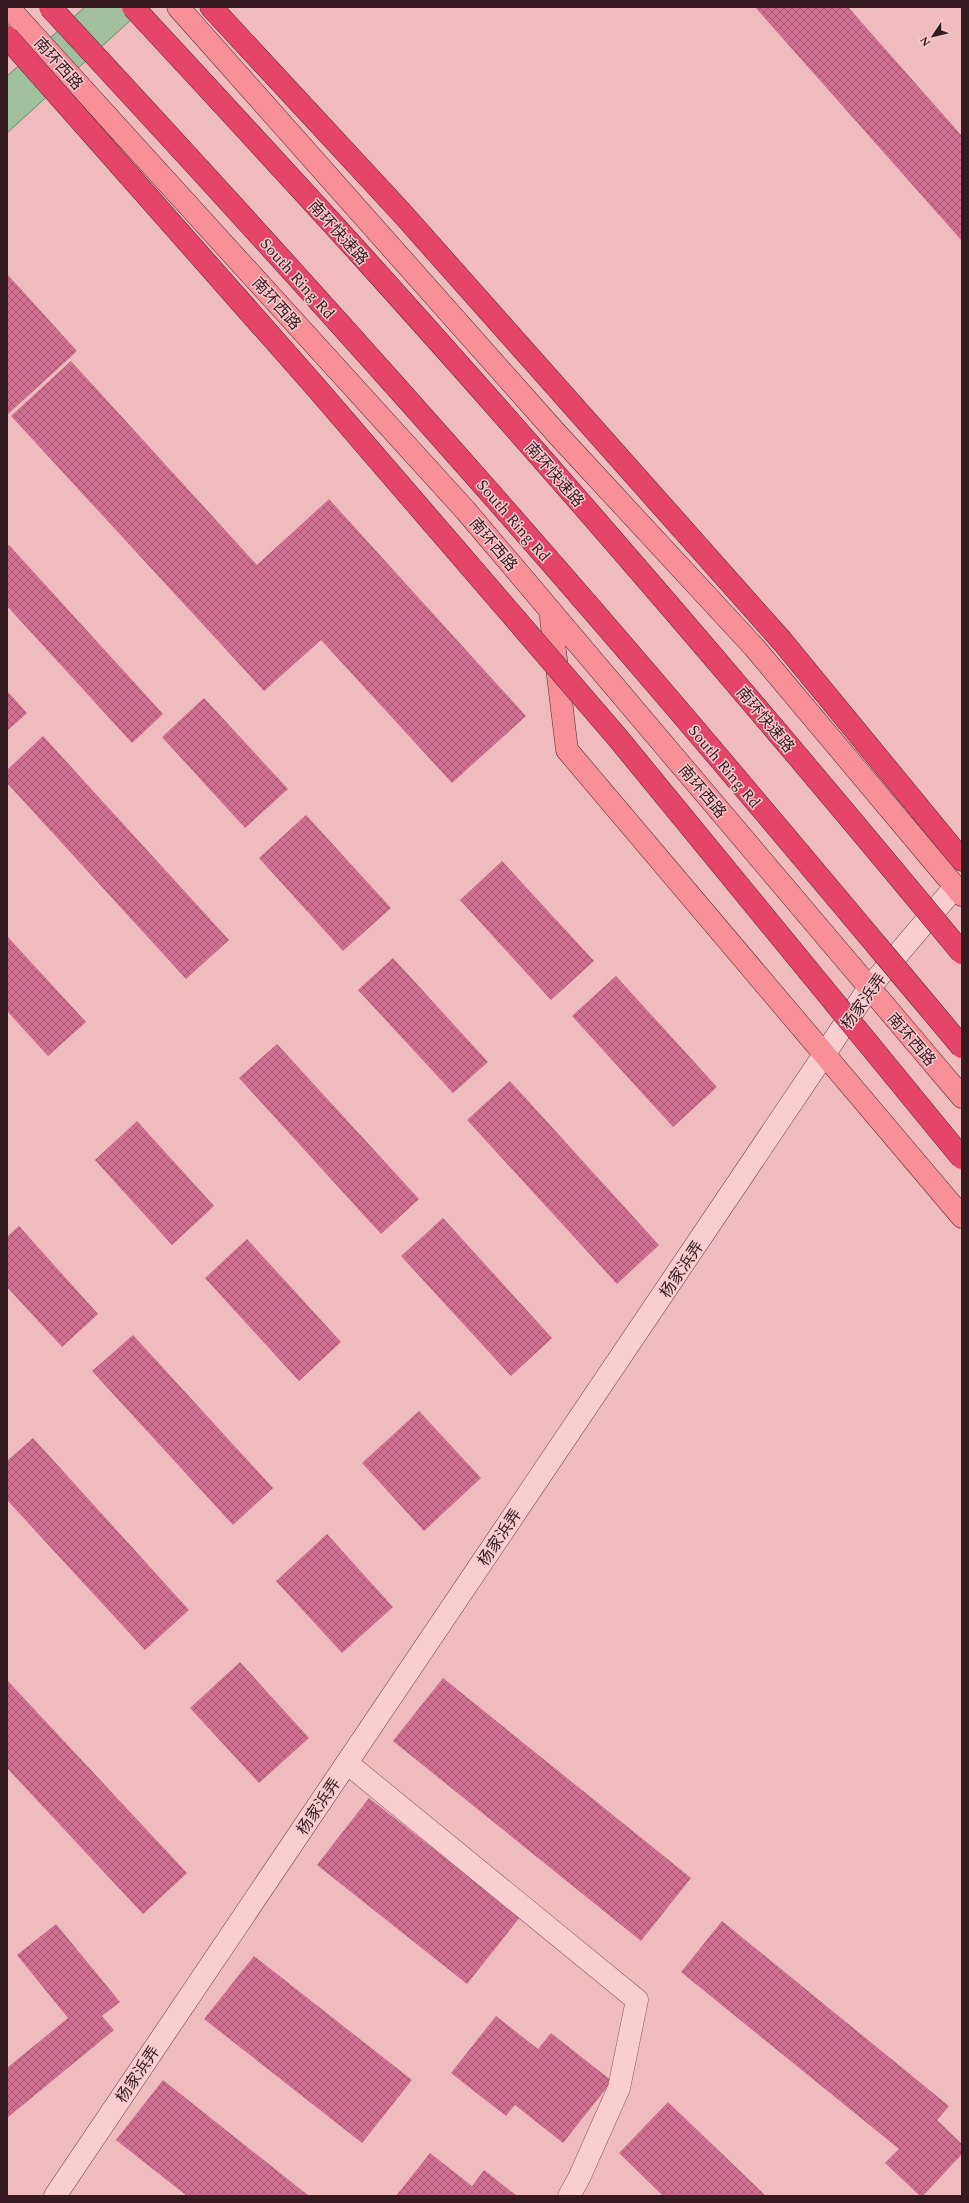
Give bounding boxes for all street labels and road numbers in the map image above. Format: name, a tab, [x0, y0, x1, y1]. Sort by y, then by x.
street label: 南环西路	[28, 32, 89, 95]
street label: 南环快速路	[303, 195, 374, 270]
street label: South Ring Rd	[254, 233, 340, 325]
street label: 南环西路	[246, 272, 307, 335]
street label: 南环快速路	[519, 437, 590, 513]
street label: South Ring Rd	[471, 474, 556, 567]
street label: 南环西路	[463, 512, 523, 577]
street label: 南环快速路	[730, 681, 800, 758]
street label: South Ring Rd	[682, 720, 766, 814]
street label: 南环西路	[672, 759, 732, 824]
street label: 杨家浜弄	[835, 969, 892, 1035]
street label: 南环西路	[881, 1008, 941, 1072]
street label: 杨家浜弄	[654, 1236, 710, 1303]
street label: 杨家浜弄	[472, 1504, 528, 1571]
street label: 杨家浜弄	[291, 1773, 347, 1840]
street label: 杨家浜弄	[110, 2041, 166, 2108]

